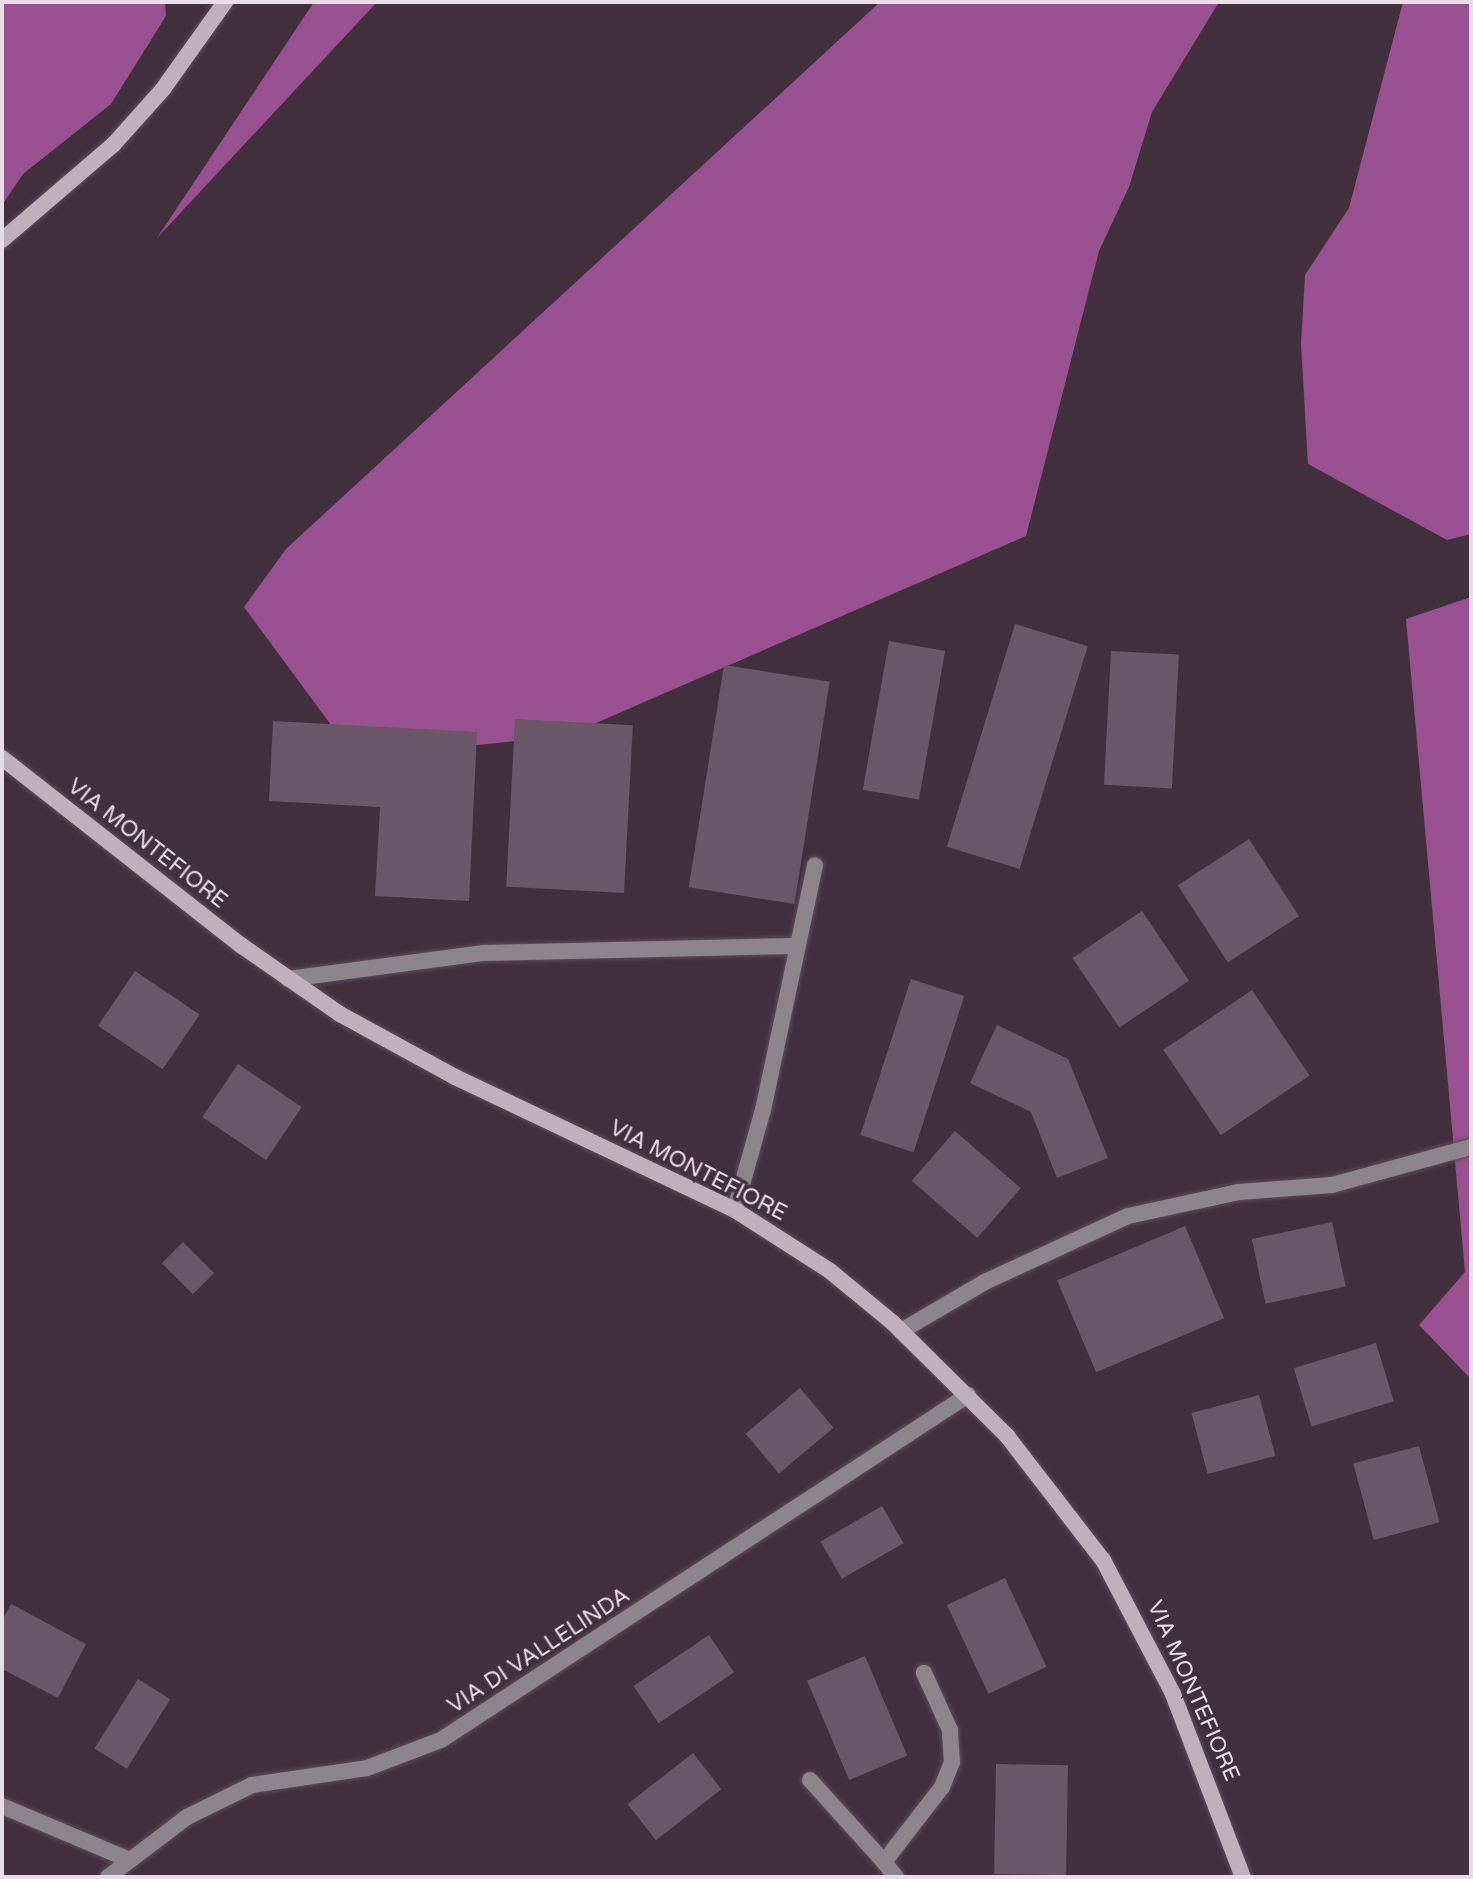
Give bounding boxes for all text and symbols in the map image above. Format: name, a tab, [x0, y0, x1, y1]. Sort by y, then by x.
street label: VIA MONTEFIORE	[62, 774, 232, 914]
street label: VIA MONTEFIORE	[605, 1115, 791, 1227]
street label: VIA DI VALLELINDA	[443, 1582, 635, 1720]
street label: VIA MONTEFIORE	[1141, 1597, 1245, 1785]

